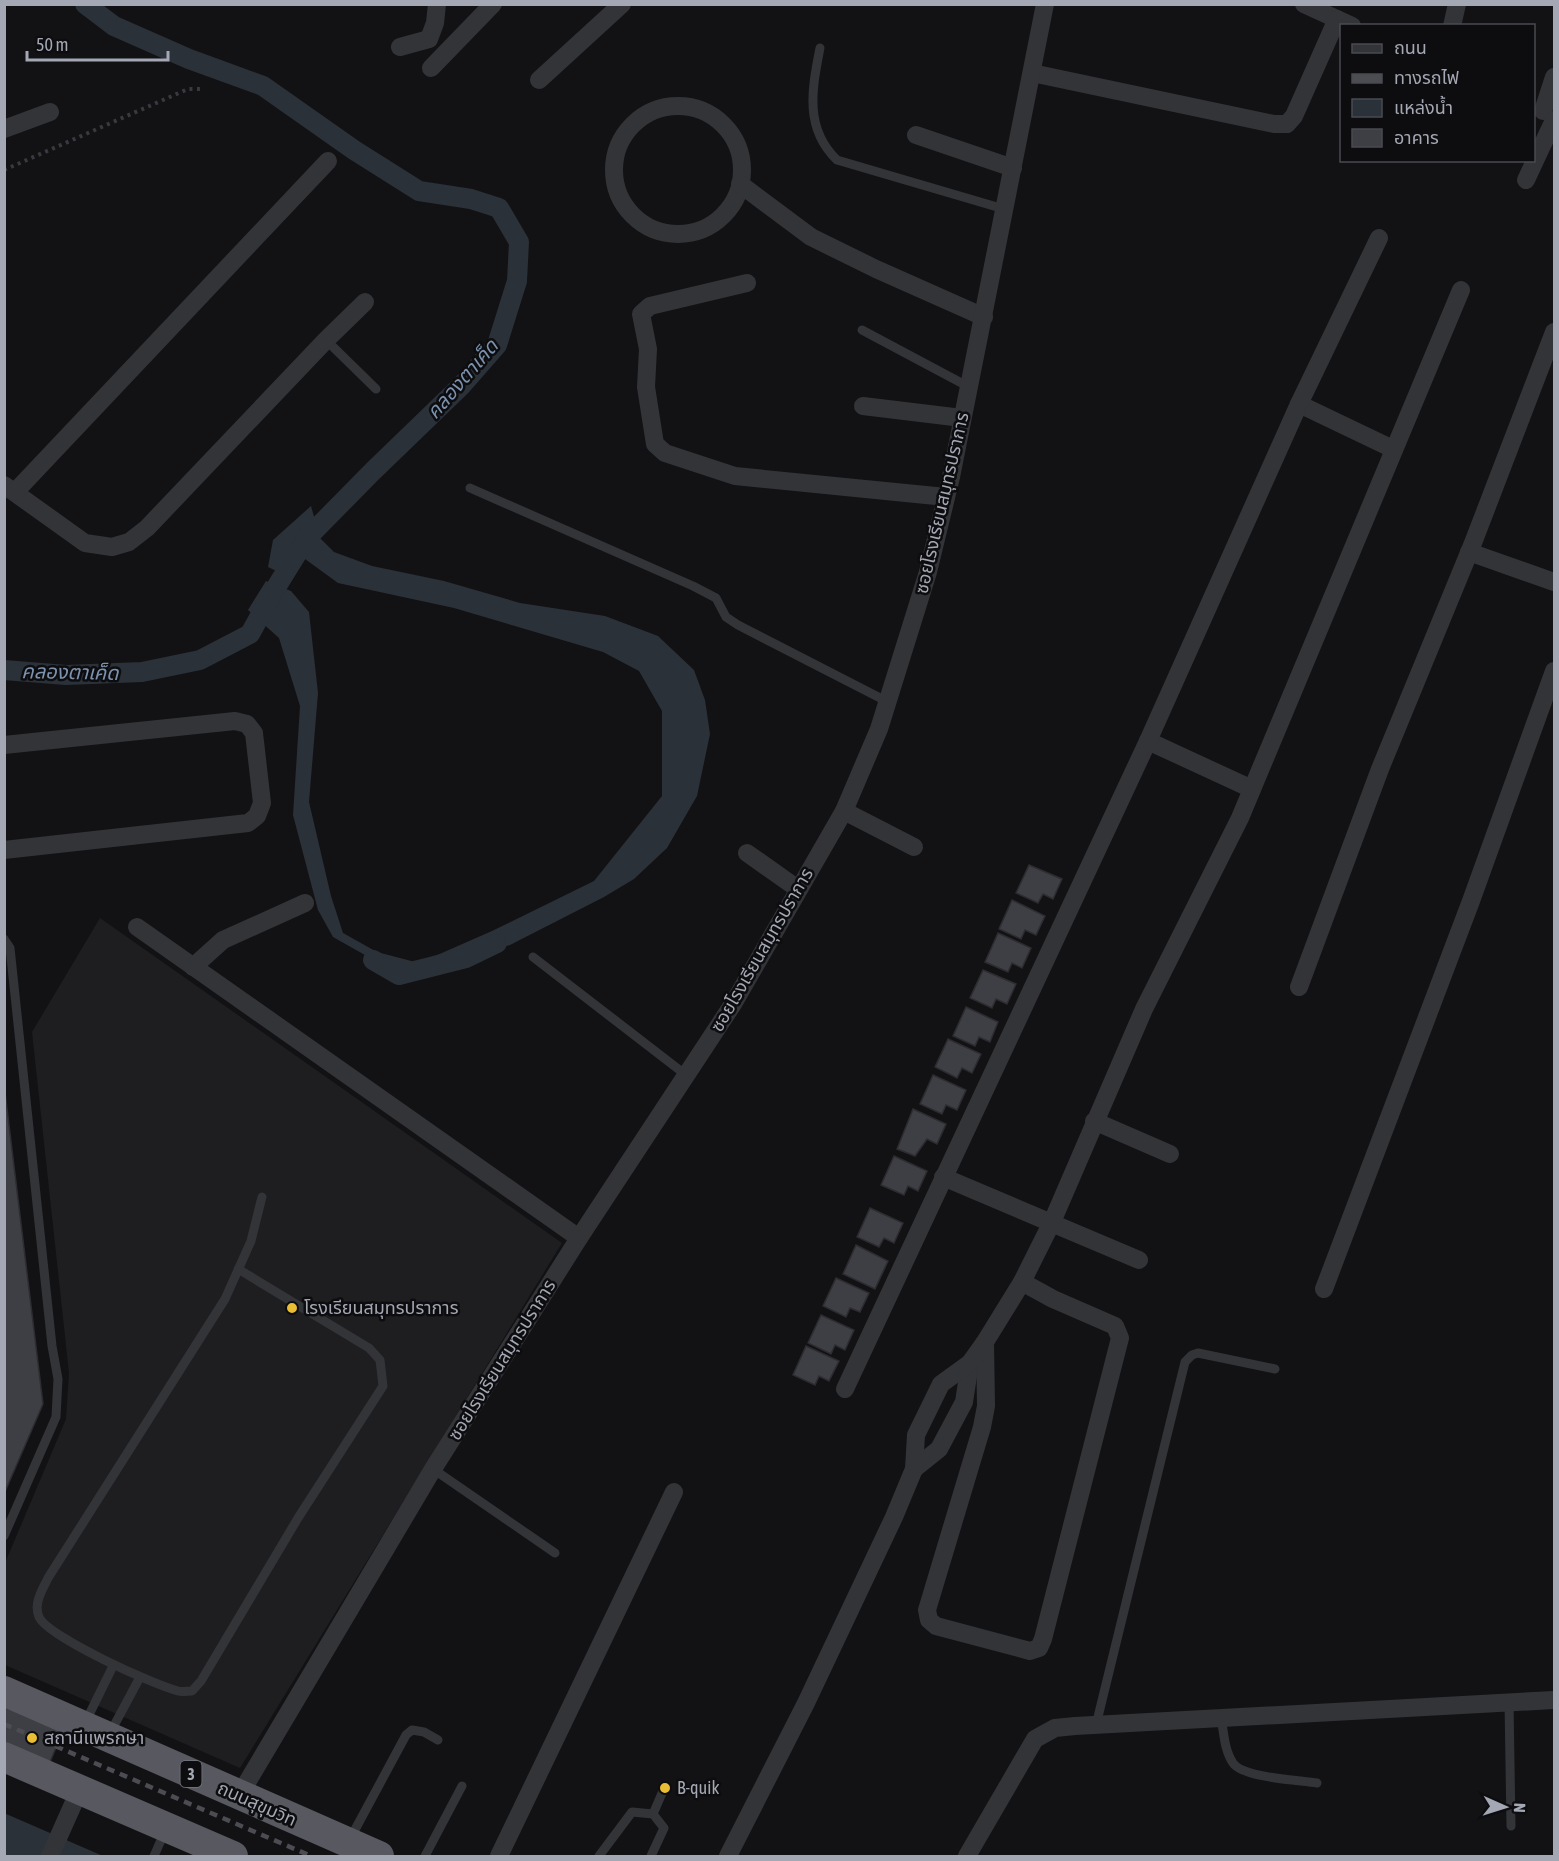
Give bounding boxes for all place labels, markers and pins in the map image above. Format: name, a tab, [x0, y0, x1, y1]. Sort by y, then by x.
place label: โรงเรียนสมุทรปราการ	[304, 1297, 459, 1319]
marker: โรงเรียนสมุทรปราการ	[285, 1301, 299, 1315]
place label: สถานีแพรกษา	[44, 1727, 144, 1748]
marker: สถานีแพรกษา	[25, 1731, 39, 1745]
place label: B-quik	[677, 1777, 719, 1798]
marker: B-quik	[658, 1781, 672, 1795]

